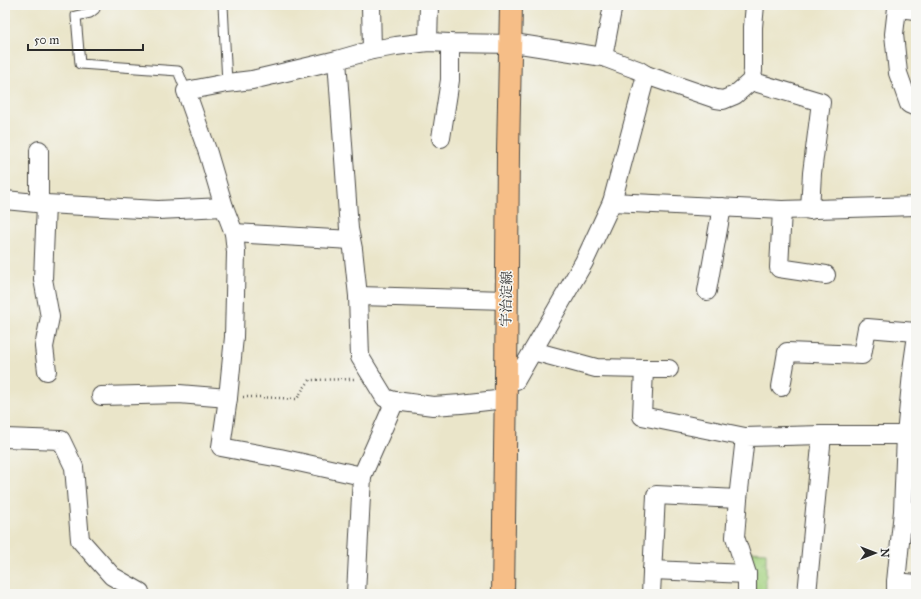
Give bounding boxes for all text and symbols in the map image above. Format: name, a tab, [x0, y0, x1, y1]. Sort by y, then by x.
scale bar	[28, 26, 143, 52]
text: 50 m	[34, 33, 59, 47]
street label: 宇治淀線	[498, 271, 515, 327]
north arrow	[855, 533, 895, 573]
text: N	[878, 548, 891, 558]

